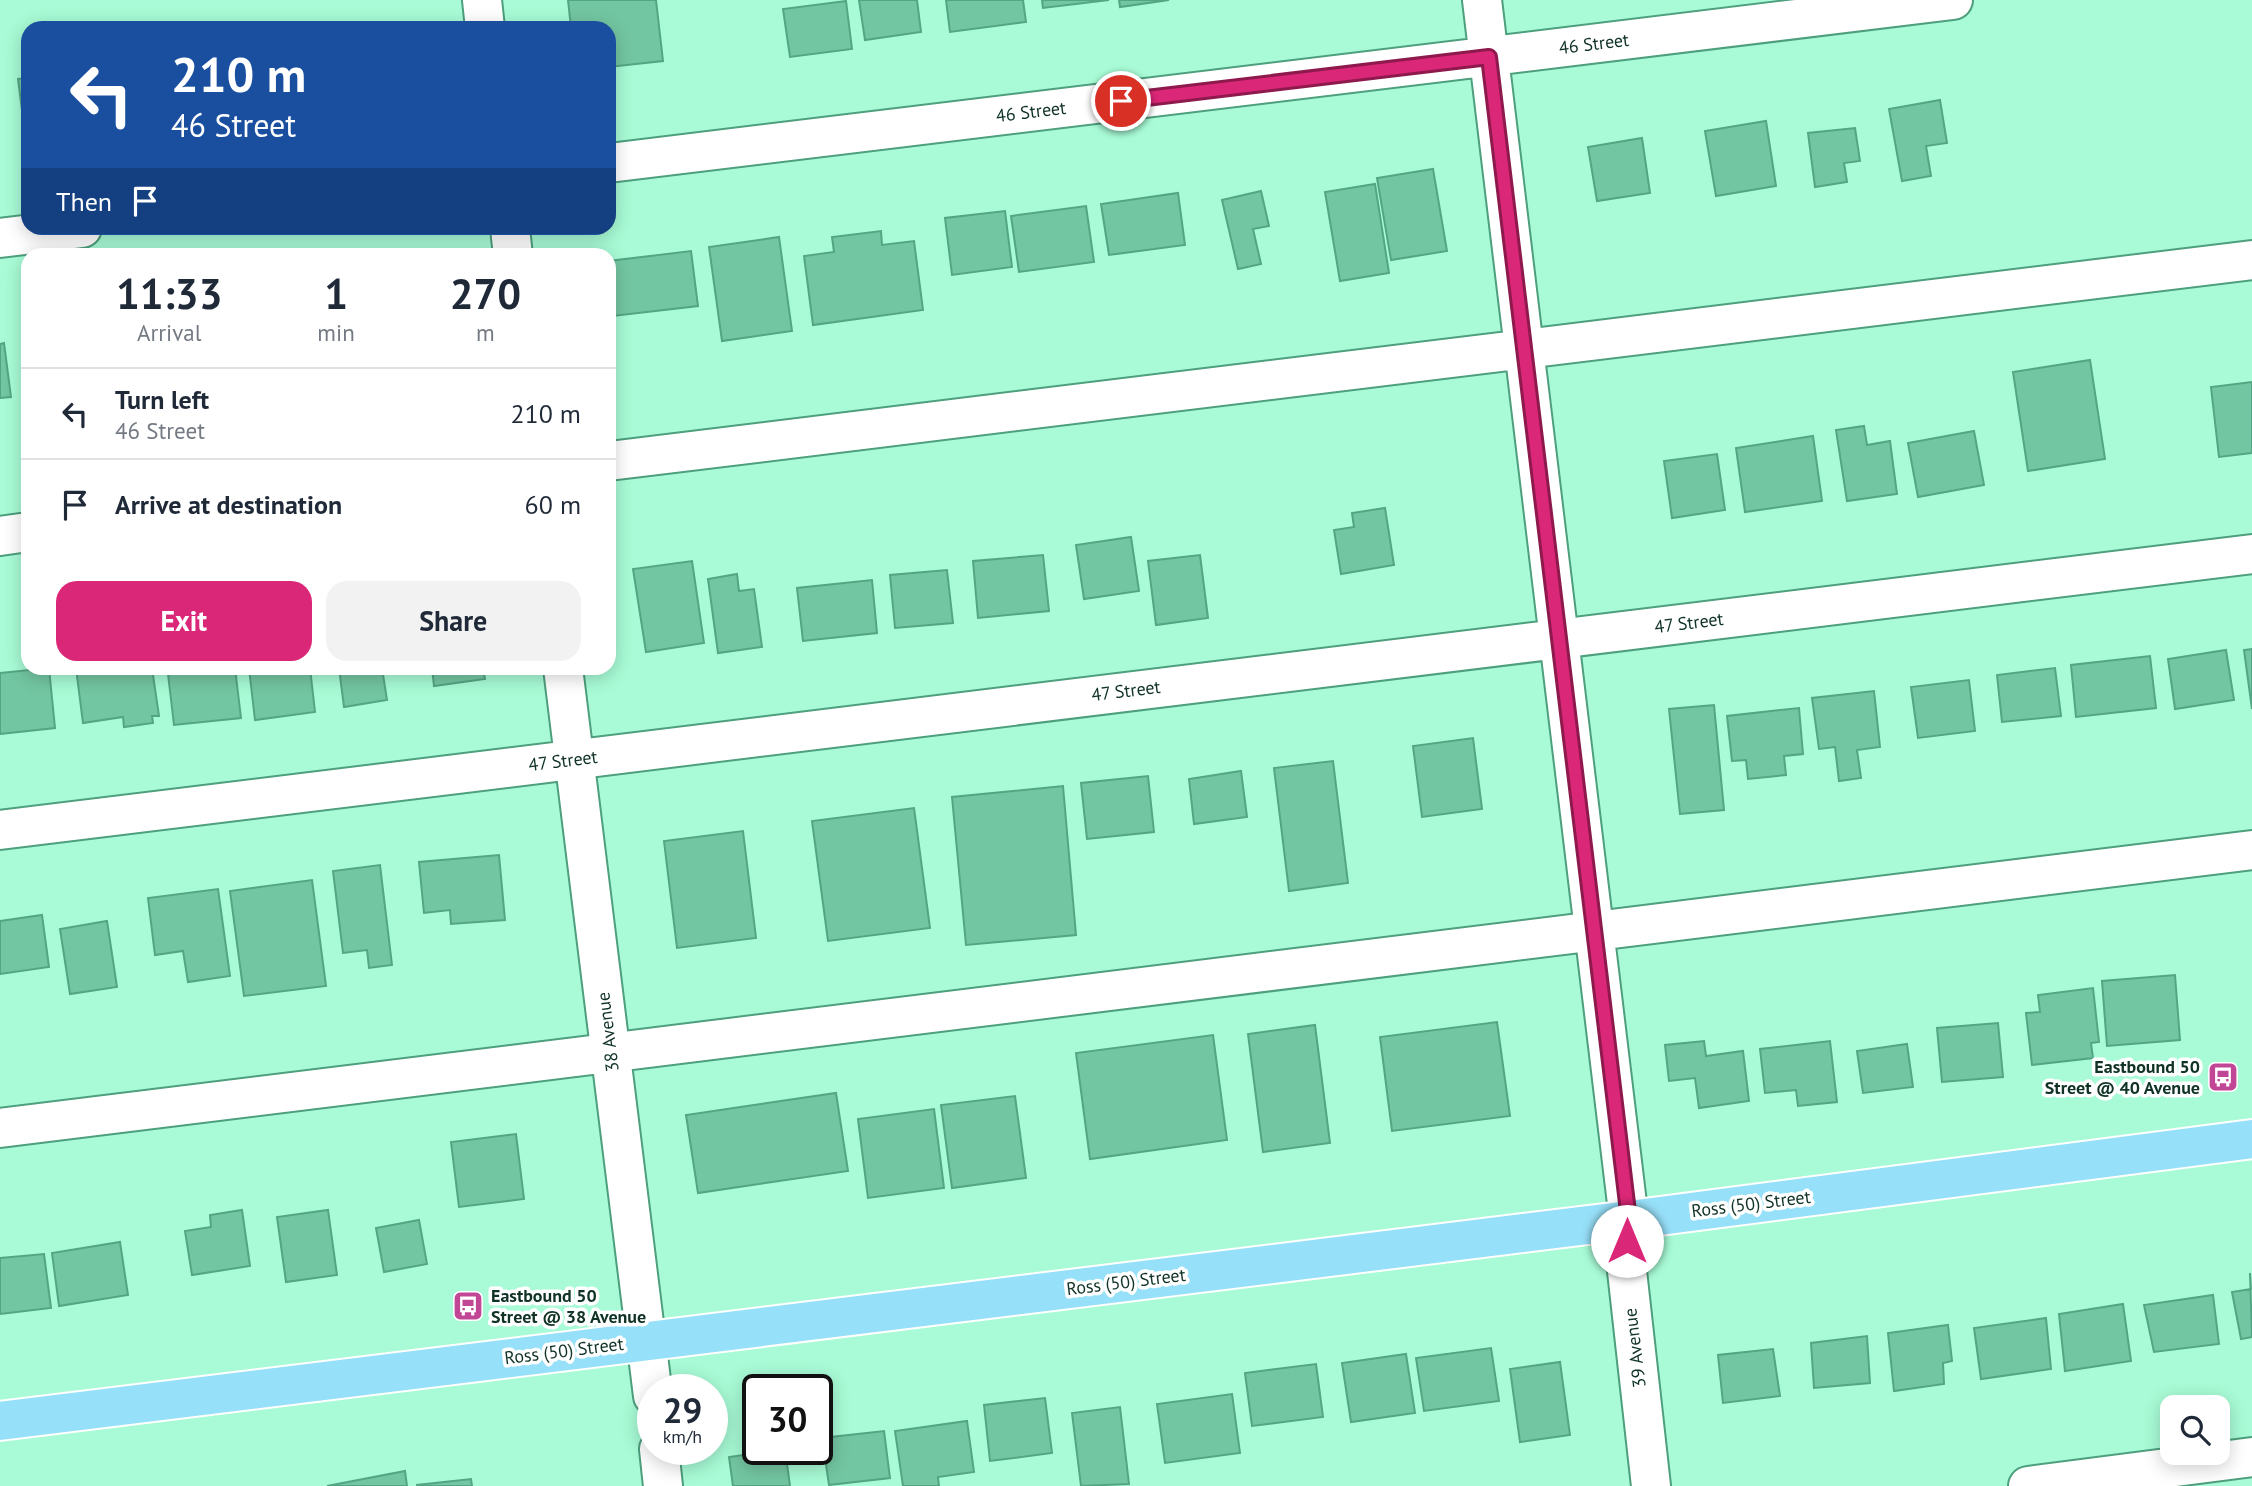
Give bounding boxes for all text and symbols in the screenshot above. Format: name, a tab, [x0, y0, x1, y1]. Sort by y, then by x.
street label: 46 Street	[1558, 28, 1630, 59]
text: 210 m	[171, 42, 306, 106]
icon: left	[56, 49, 147, 140]
pin	[1091, 71, 1151, 131]
icon: arrive	[1102, 82, 1140, 120]
street label: 46 Street	[995, 96, 1067, 127]
text: 46 Street	[171, 104, 296, 146]
icon: arrive	[126, 182, 164, 220]
text: Then	[56, 185, 112, 218]
text: 11:33	[116, 266, 222, 321]
text: 1	[324, 266, 348, 321]
text: 270	[450, 266, 521, 321]
text: Arrival	[137, 318, 201, 347]
text: min	[317, 318, 355, 347]
text: m	[476, 318, 495, 347]
text: Turn left	[115, 383, 209, 416]
icon: left	[56, 395, 94, 433]
text: 210 m	[510, 397, 581, 430]
text: 46 Street	[115, 416, 205, 445]
icon: arrive	[56, 486, 94, 524]
text: Arrive at destination	[115, 488, 342, 521]
text: 60 m	[525, 488, 581, 521]
button: Exit	[56, 581, 312, 661]
button: Share	[326, 581, 581, 661]
street label: 47 Street	[1653, 607, 1725, 638]
street label: 47 Street	[1090, 675, 1162, 706]
street label: 47 Street	[527, 745, 599, 776]
street label: 38 Avenue	[591, 991, 624, 1073]
place label: Eastbound 50 Street @ 40 Avenue	[2045, 1055, 2200, 1099]
bus stop icon: Eastbound 50 Street @ 40 Avenue	[2206, 1060, 2240, 1094]
street label: Ross (50) Street	[1690, 1185, 1812, 1222]
position arrow	[1590, 1204, 1664, 1278]
street label: Ross (50) Street	[1065, 1263, 1187, 1300]
place label: Eastbound 50 Street @ 38 Avenue	[491, 1284, 646, 1328]
bus stop icon: Eastbound 50 Street @ 38 Avenue	[451, 1289, 485, 1323]
street label: 39 Avenue	[1618, 1307, 1651, 1389]
street label: Ross (50) Street	[503, 1332, 625, 1369]
speed limit sign: 30	[742, 1374, 833, 1465]
text: 29	[663, 1387, 702, 1433]
map controls	[2160, 1395, 2230, 1465]
button: search	[2160, 1395, 2230, 1465]
text: km/h	[663, 1425, 702, 1448]

